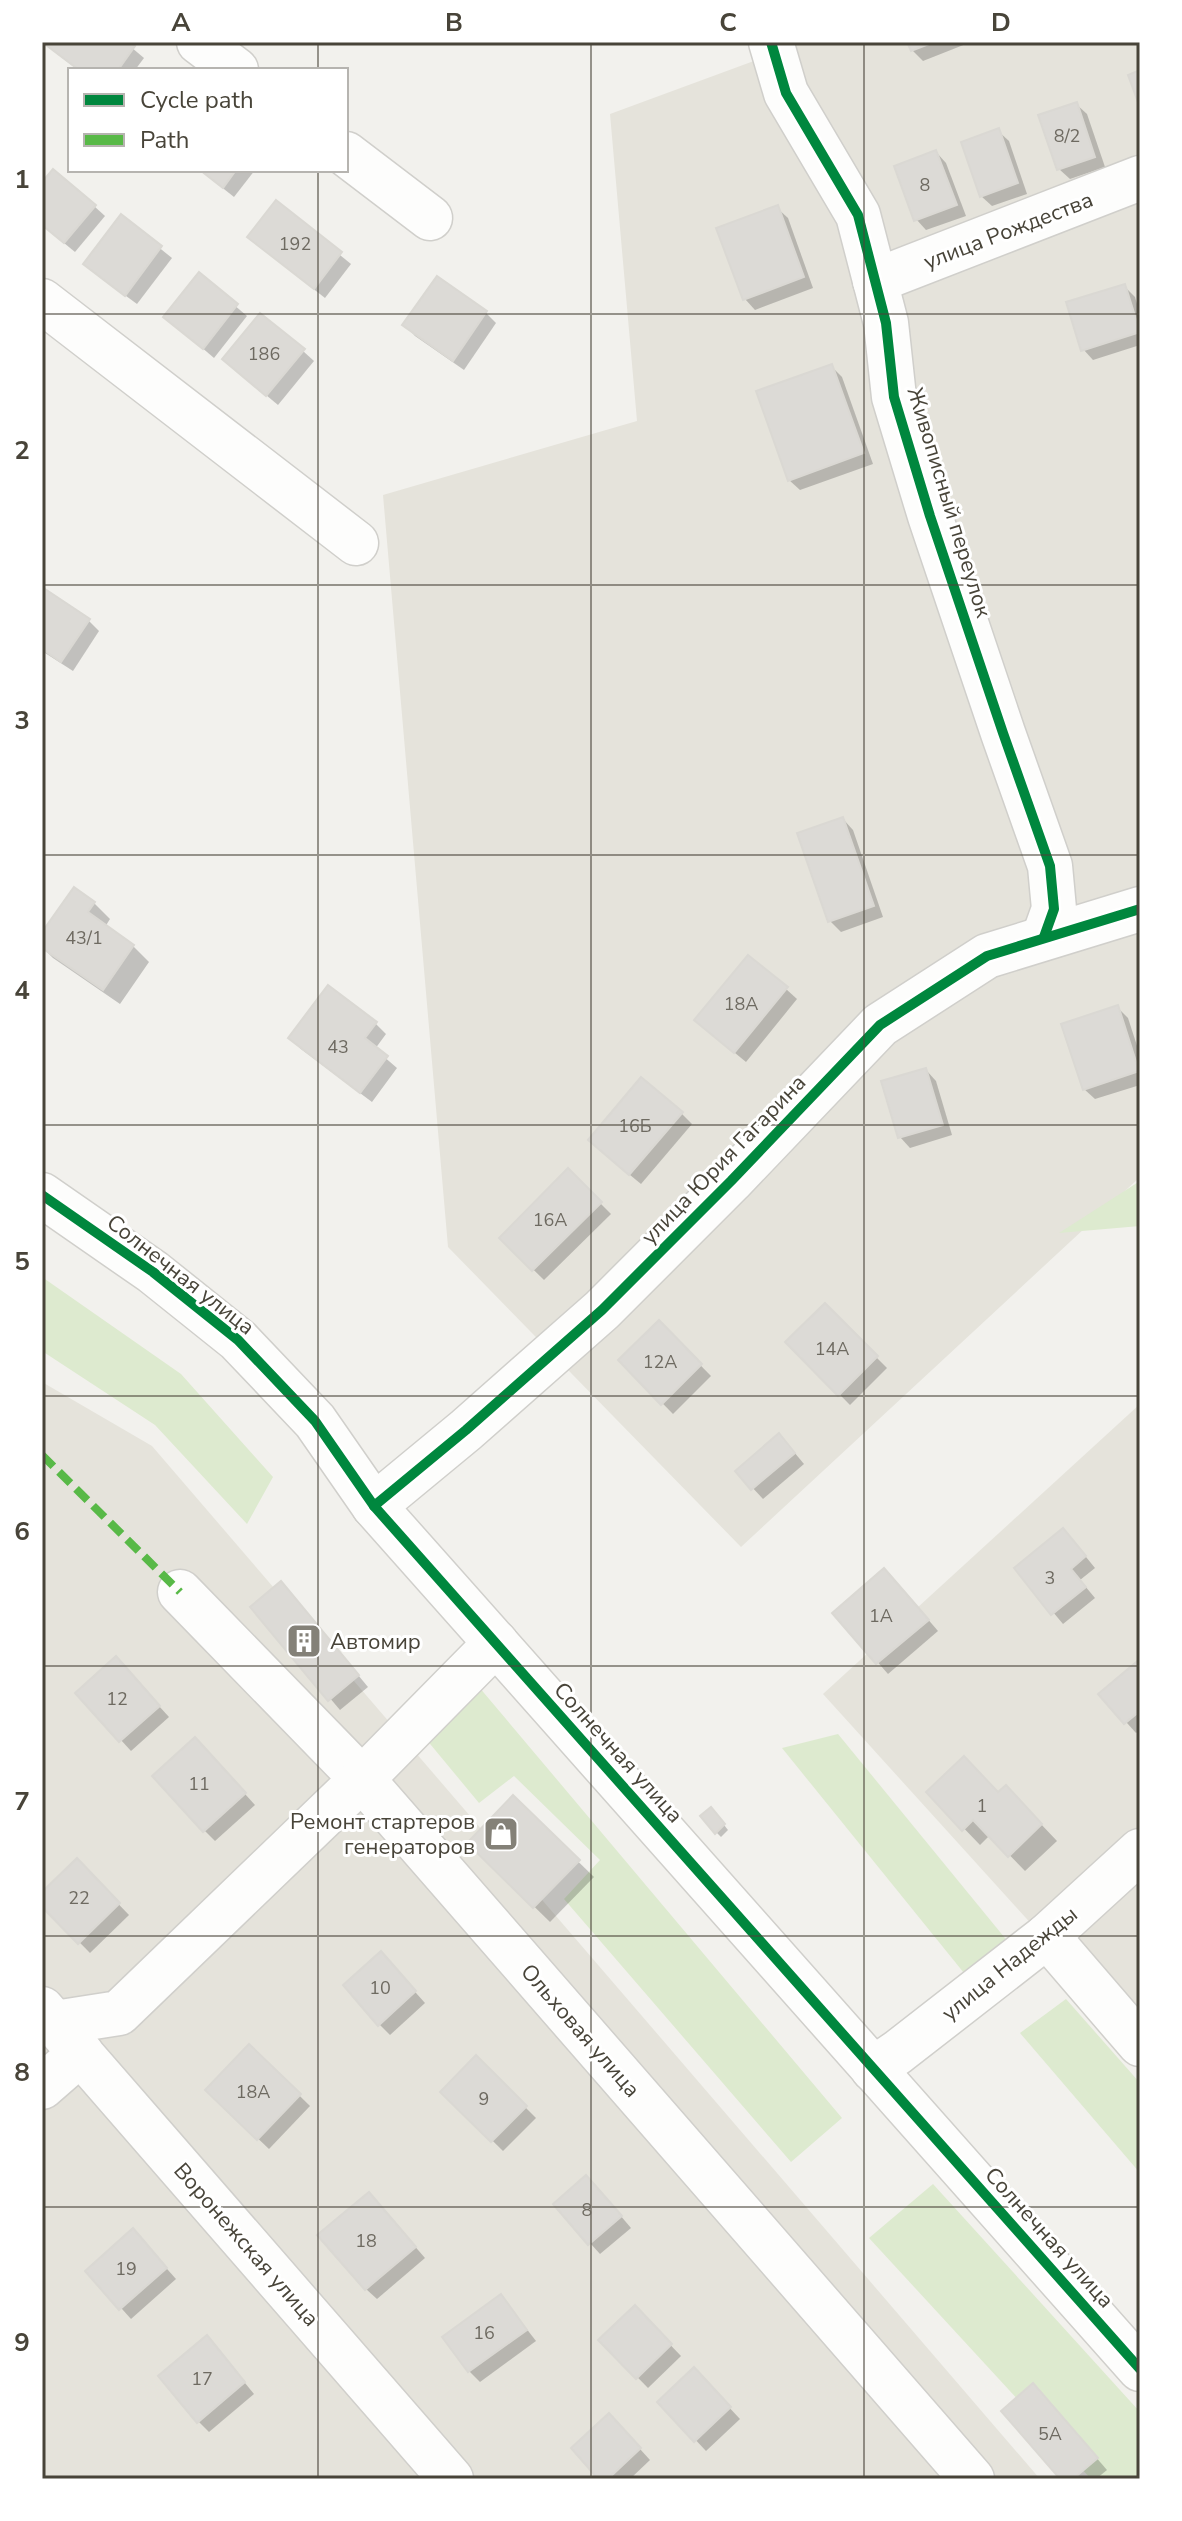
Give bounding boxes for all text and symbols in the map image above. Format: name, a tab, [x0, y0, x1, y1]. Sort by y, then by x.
text: A	[171, 5, 191, 40]
text: B	[445, 5, 463, 40]
text: C	[719, 5, 737, 40]
text: D	[991, 5, 1011, 40]
legend	[68, 68, 348, 172]
text: Cycle path	[140, 84, 254, 116]
text: Path	[140, 124, 189, 156]
house number: 8/2	[1054, 124, 1080, 148]
text: 1	[14, 162, 30, 197]
house number: 8	[920, 173, 930, 197]
street label: улица Рождества	[919, 185, 1097, 277]
house number: 192	[279, 232, 311, 256]
house number: 186	[248, 342, 280, 366]
street label: Живописный переулок	[900, 383, 998, 622]
text: 2	[14, 433, 30, 468]
text: 3	[14, 703, 30, 738]
house number: 43/1	[65, 926, 103, 950]
text: 4	[14, 973, 30, 1008]
house number: 18А	[724, 992, 758, 1016]
house number: 43	[327, 1035, 349, 1059]
street label: улица Юрия Гагарина	[635, 1068, 813, 1251]
house number: 16Б	[618, 1114, 652, 1138]
street label: Солнечная улица	[100, 1208, 261, 1342]
house number: 16А	[533, 1208, 567, 1232]
text: 5	[14, 1244, 30, 1279]
house number: 14А	[815, 1337, 849, 1361]
house number: 12А	[643, 1350, 677, 1374]
text: 6	[14, 1514, 30, 1549]
house number: 3	[1045, 1566, 1055, 1590]
house number: 1А	[869, 1604, 893, 1628]
building icon: Автомир	[285, 1622, 323, 1660]
place label: Автомир	[330, 1627, 421, 1657]
street label: Солнечная улица	[547, 1676, 690, 1830]
house number: 12	[106, 1687, 128, 1711]
house number: 11	[188, 1772, 210, 1796]
text: 7	[14, 1784, 30, 1819]
house number: 1	[977, 1794, 987, 1818]
place label: Ремонт стартеров генераторов	[290, 1807, 475, 1862]
shop icon: Ремонт стартеров генераторов	[482, 1815, 520, 1853]
house number: 22	[68, 1886, 90, 1910]
street label: улица Надежды	[935, 1900, 1084, 2028]
street label: Ольховая улица	[514, 1957, 647, 2104]
house number: 10	[369, 1976, 391, 2000]
text: 8	[14, 2055, 30, 2090]
house number: 18А	[236, 2080, 270, 2104]
house number: 9	[479, 2087, 489, 2111]
street label: Воронежская улица	[167, 2156, 326, 2333]
street label: Солнечная улица	[978, 2161, 1121, 2315]
house number: 8	[582, 2198, 592, 2222]
house number: 18	[355, 2229, 377, 2253]
house number: 19	[115, 2257, 137, 2281]
house number: 16	[473, 2321, 495, 2345]
text: 9	[14, 2325, 30, 2360]
house number: 17	[191, 2367, 213, 2391]
house number: 5А	[1038, 2422, 1062, 2446]

